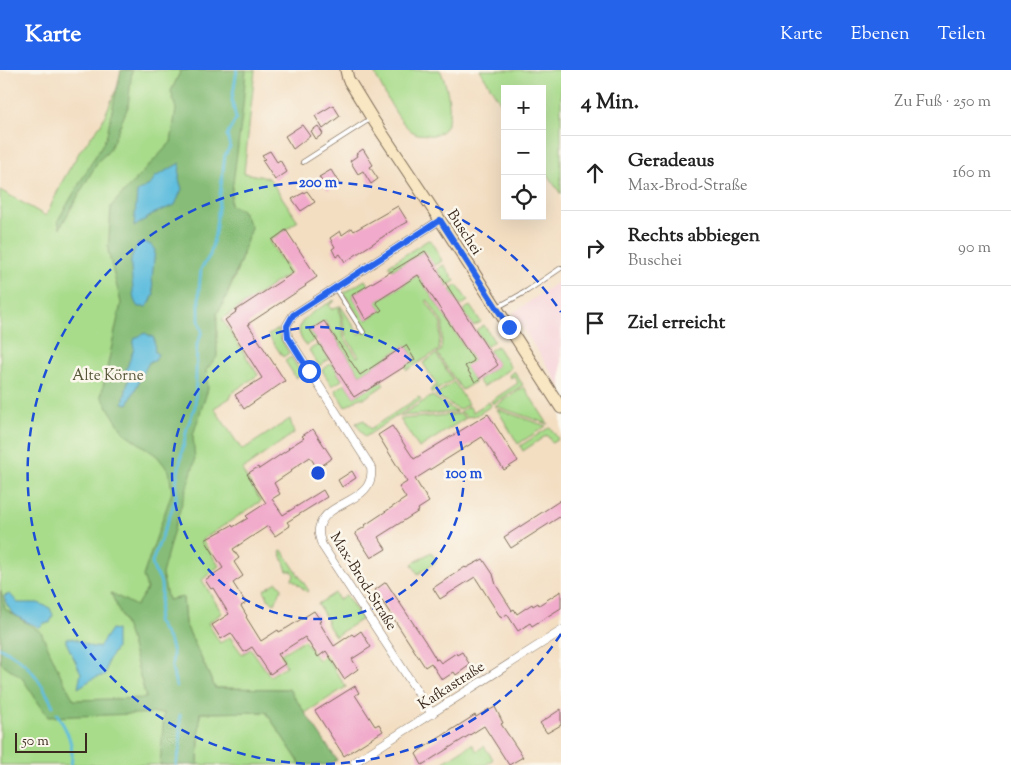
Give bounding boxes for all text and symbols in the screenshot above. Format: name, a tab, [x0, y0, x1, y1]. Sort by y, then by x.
text: Karte	[25, 18, 82, 52]
text: Karte	[780, 22, 823, 48]
text: Ebenen	[851, 22, 910, 48]
text: Teilen	[938, 22, 986, 48]
map controls	[501, 85, 546, 220]
button: +	[501, 85, 546, 130]
text: 4 Min.	[581, 88, 639, 118]
text: Zu Fuß · 250 m	[894, 91, 991, 114]
button: −	[501, 130, 546, 175]
text: Geradeaus	[628, 148, 714, 175]
icon: ahead	[581, 159, 609, 187]
text: 160 m	[953, 162, 991, 185]
text: 200 m	[299, 173, 338, 194]
button: locate	[501, 175, 546, 220]
text: Max-Brod-Straße	[628, 175, 748, 198]
street label: Buschei	[441, 206, 486, 260]
text: Rechts abbiegen	[628, 223, 760, 250]
icon: right	[581, 234, 609, 262]
text: 90 m	[958, 237, 991, 260]
text: Buschei	[628, 250, 682, 273]
icon: arrive	[581, 309, 609, 337]
text: Ziel erreicht	[628, 310, 725, 337]
route end	[498, 316, 521, 339]
route start	[298, 360, 321, 383]
park label: Alte Körne	[72, 366, 144, 387]
centre of rings	[309, 464, 327, 482]
text: 100 m	[446, 464, 483, 485]
street label: Max-Brod-Straße	[324, 529, 401, 635]
street label: Kafkastraße	[414, 657, 489, 716]
scale bar	[15, 730, 88, 753]
text: 50 m	[22, 732, 49, 752]

